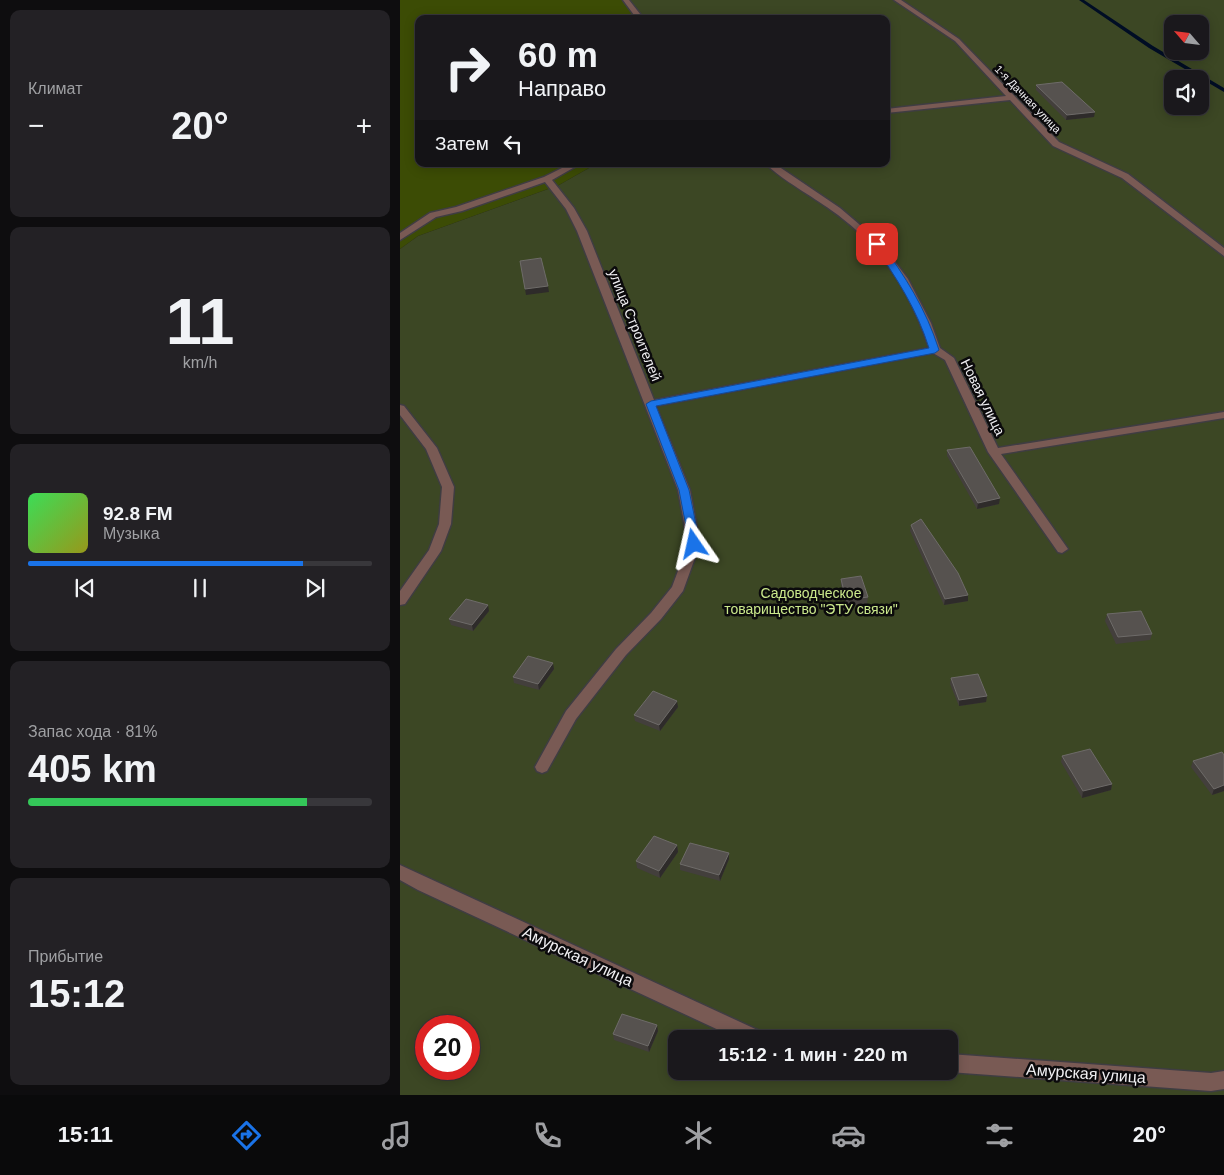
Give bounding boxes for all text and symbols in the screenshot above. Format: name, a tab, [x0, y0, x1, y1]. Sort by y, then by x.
north arrow	[1164, 15, 1209, 60]
map controls	[1164, 15, 1209, 115]
icon: right	[435, 35, 500, 100]
text: 60 m	[518, 35, 598, 74]
street label: 1-я Дачная улица	[993, 63, 1064, 136]
button: sound	[1164, 70, 1209, 115]
text: Направо	[518, 76, 606, 101]
text: Климат	[28, 80, 82, 97]
text: 20°	[171, 105, 229, 147]
text: −	[28, 110, 44, 141]
text: +	[356, 110, 372, 141]
icon: left	[499, 130, 527, 158]
text: Затем	[435, 133, 489, 154]
pin	[856, 223, 898, 265]
icon: arrive	[863, 230, 891, 258]
street label: улица Строителей	[605, 267, 665, 383]
text: 11	[166, 285, 234, 358]
text: km/h	[183, 354, 217, 371]
street label: Новая улица	[958, 356, 1008, 438]
text: 92.8 FM	[103, 503, 173, 524]
position arrow	[667, 517, 719, 569]
text: Музыка	[103, 525, 160, 542]
icon: previous	[71, 574, 99, 602]
icon: pause	[186, 574, 214, 602]
icon: next	[301, 574, 329, 602]
park label: Садоводческое товарищество "ЭТУ связи"	[724, 585, 898, 617]
text: Запас хода · 81%	[28, 723, 157, 740]
text: 405 km	[28, 748, 157, 790]
street label: Амурская улица	[520, 923, 636, 990]
text: Прибытие	[28, 948, 103, 965]
text: 15:12	[28, 973, 125, 1015]
speed limit sign: 20	[415, 1015, 480, 1080]
text: 15:12 · 1 мин · 220 m	[718, 1044, 908, 1065]
street label: Амурская улица	[1026, 1061, 1146, 1086]
icon: directions	[229, 1118, 264, 1153]
icon: music	[379, 1118, 414, 1153]
icon: phone	[530, 1118, 565, 1153]
icon: climate	[681, 1118, 716, 1153]
icon: car	[831, 1118, 866, 1153]
icon: filters	[982, 1118, 1017, 1153]
text: 15:11	[58, 1122, 113, 1147]
text: 20°	[1133, 1122, 1166, 1147]

